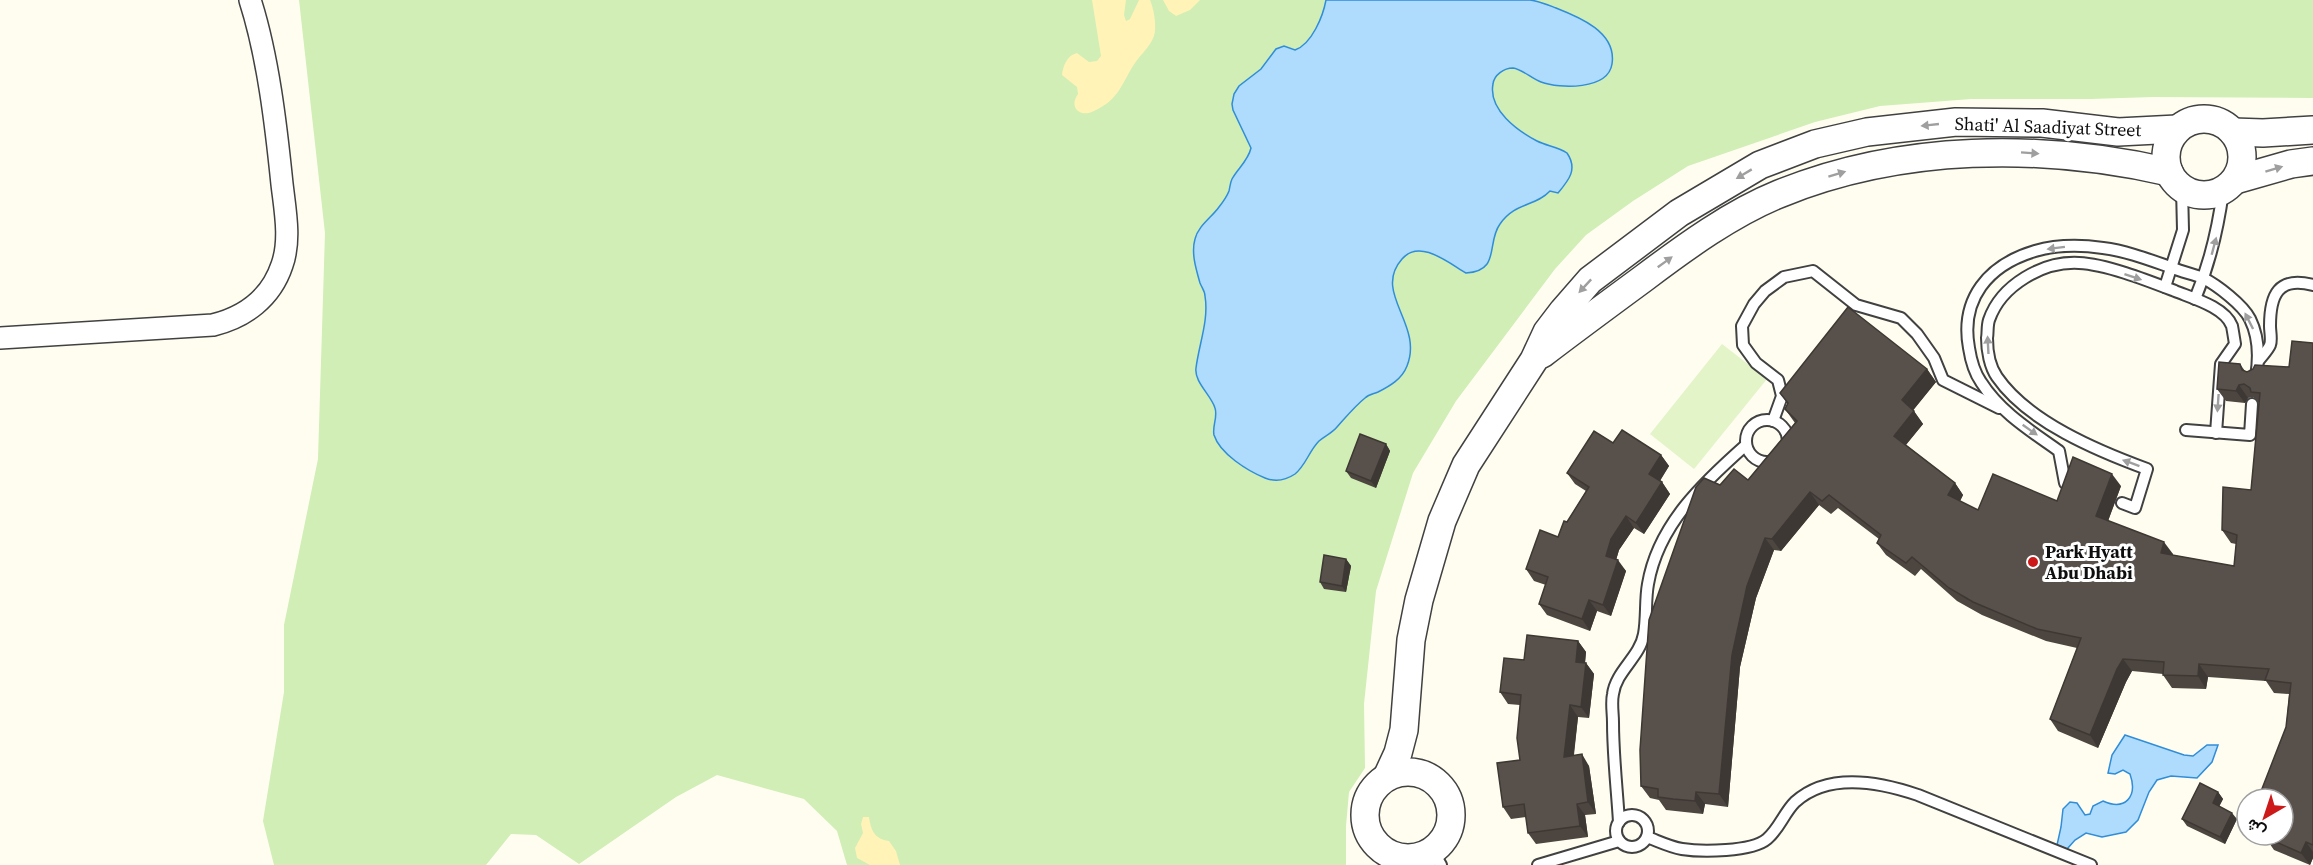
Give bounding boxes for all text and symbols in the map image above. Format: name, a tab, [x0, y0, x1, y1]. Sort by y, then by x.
street label: Shati' Al Saadiyat Street	[1954, 111, 2142, 142]
one-way arrow	[1921, 120, 1940, 130]
one-way arrow	[2021, 149, 2040, 158]
one-way arrow	[2265, 164, 2283, 173]
one-way arrow	[1735, 169, 1752, 179]
one-way arrow	[1828, 169, 1846, 178]
one-way arrow	[2209, 237, 2219, 255]
one-way arrow	[2046, 243, 2065, 253]
one-way arrow	[1658, 257, 1673, 269]
one-way arrow	[2124, 272, 2142, 282]
one-way arrow	[1578, 279, 1592, 293]
one-way arrow	[2244, 312, 2254, 330]
one-way arrow	[1983, 335, 1993, 354]
one-way arrow	[2213, 394, 2223, 413]
one-way arrow	[2022, 424, 2038, 436]
one-way arrow	[2122, 457, 2140, 467]
place label: Park Hyatt Abu Dhabi	[2045, 539, 2133, 585]
marker: Park Hyatt Abu Dhabi	[2026, 555, 2040, 569]
north arrow	[2235, 787, 2295, 847]
text: ش	[2241, 814, 2270, 843]

